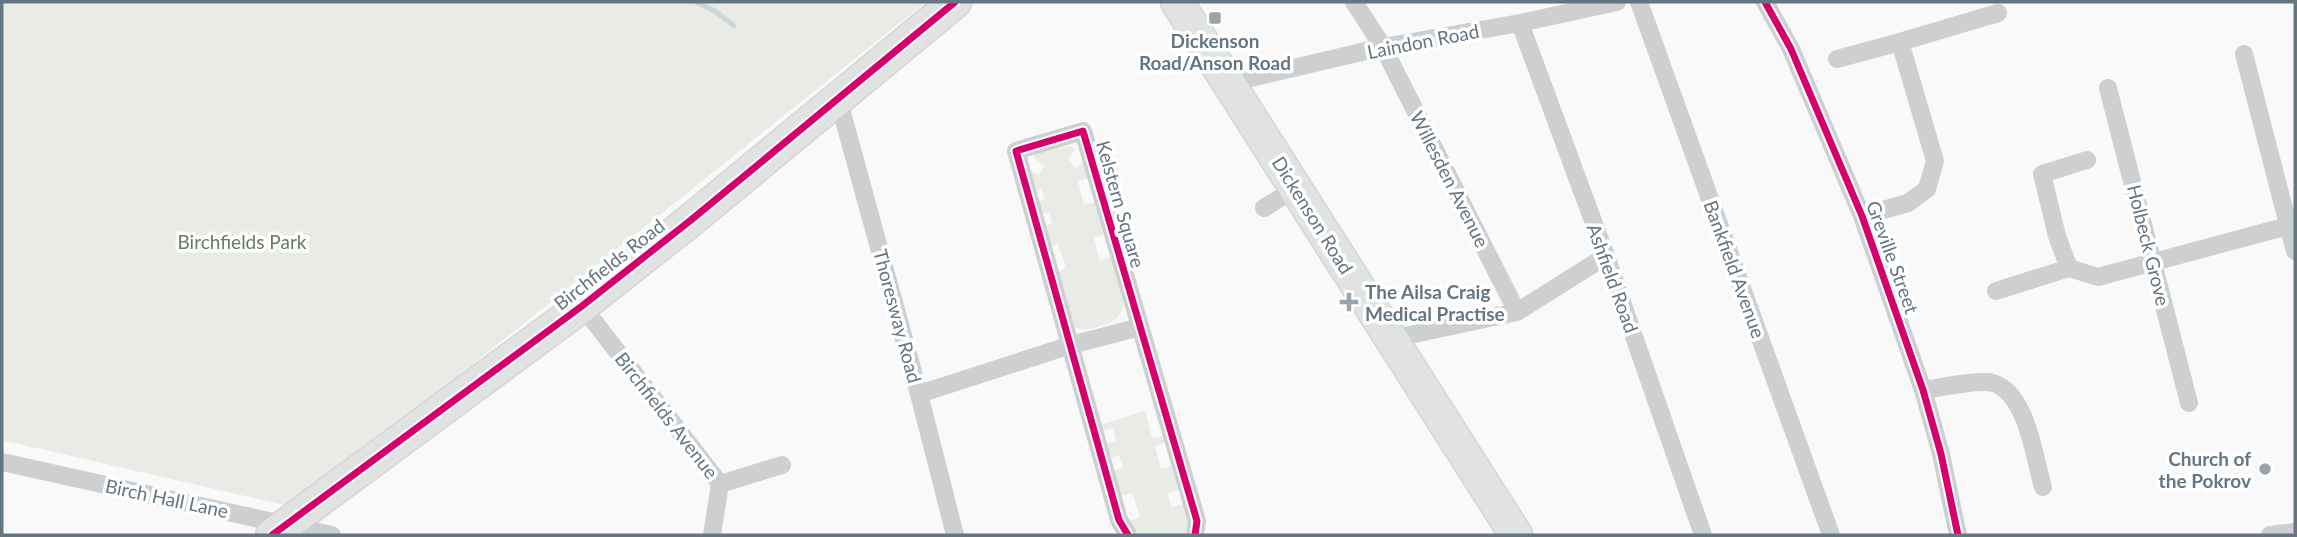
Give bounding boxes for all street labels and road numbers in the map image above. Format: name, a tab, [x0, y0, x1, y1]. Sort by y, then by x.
street label: Laindon Road	[1365, 19, 1481, 63]
street label: Willesden Avenue	[1406, 107, 1494, 251]
street label: Kelstern Square	[1092, 138, 1150, 270]
street label: Dickenson Road	[1268, 152, 1358, 278]
street label: Holbeck Grove	[2123, 182, 2175, 308]
street label: Bankfield Avenue	[1699, 197, 1771, 341]
street label: Greville Street	[1862, 197, 1924, 317]
street label: Birchfields Road	[549, 214, 669, 314]
street label: Ashfield Road	[1583, 220, 1643, 336]
street label: Thoresway Road	[869, 247, 927, 385]
street label: Birchfields Avenue	[611, 347, 723, 483]
street label: Birch Hall Lane	[103, 474, 231, 522]

